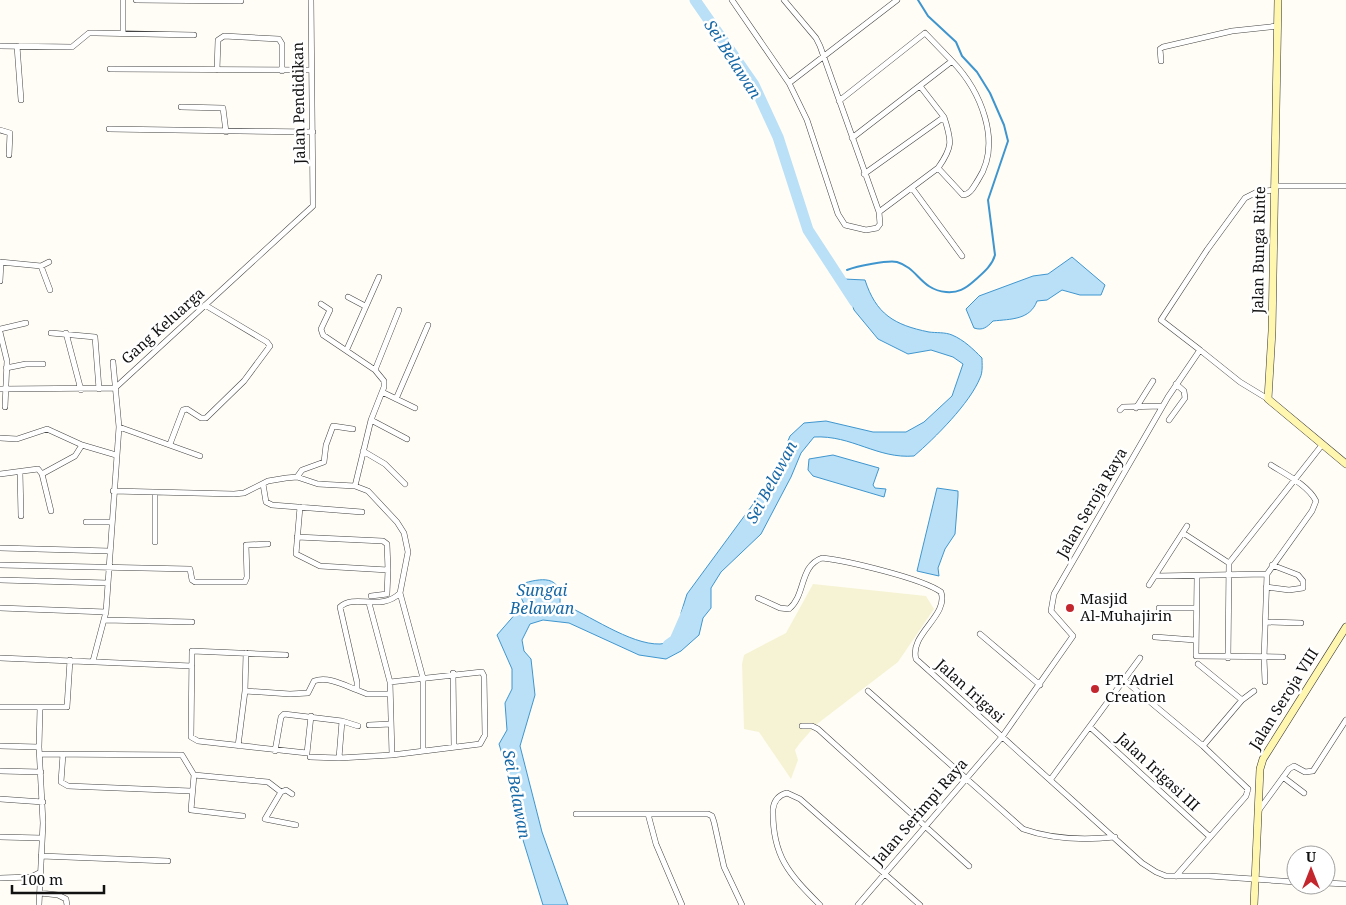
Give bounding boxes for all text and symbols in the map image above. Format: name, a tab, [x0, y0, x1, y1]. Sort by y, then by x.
water label: Sei Belawan	[699, 15, 767, 103]
street label: Jalan Pendidikan	[287, 41, 309, 165]
street label: Jalan Bunga Rinte	[1247, 186, 1269, 315]
street label: Gang Keluarga	[117, 283, 208, 368]
water label: Sei Belawan	[740, 437, 802, 527]
street label: Jalan Seroja Raya	[1051, 444, 1131, 562]
water label: Sungai Belawan	[509, 579, 575, 619]
place label: Masjid Al-Muhajirin	[1080, 588, 1173, 625]
marker: Masjid Al-Muhajirin	[1064, 602, 1076, 614]
street label: Jalan Seroja VIII	[1243, 644, 1322, 754]
street label: Jalan Irigasi	[931, 653, 1009, 727]
place label: PT. Adriel Creation	[1105, 669, 1174, 706]
marker: PT. Adriel Creation	[1089, 683, 1101, 695]
street label: Jalan Irigasi III	[1112, 727, 1204, 815]
water label: Sei Belawan	[498, 748, 536, 841]
street label: Jalan Serimpi Raya	[867, 754, 971, 870]
north arrow	[1286, 845, 1336, 895]
text: U	[1306, 847, 1317, 866]
scale bar	[12, 862, 105, 894]
text: 100 m	[20, 869, 63, 889]

